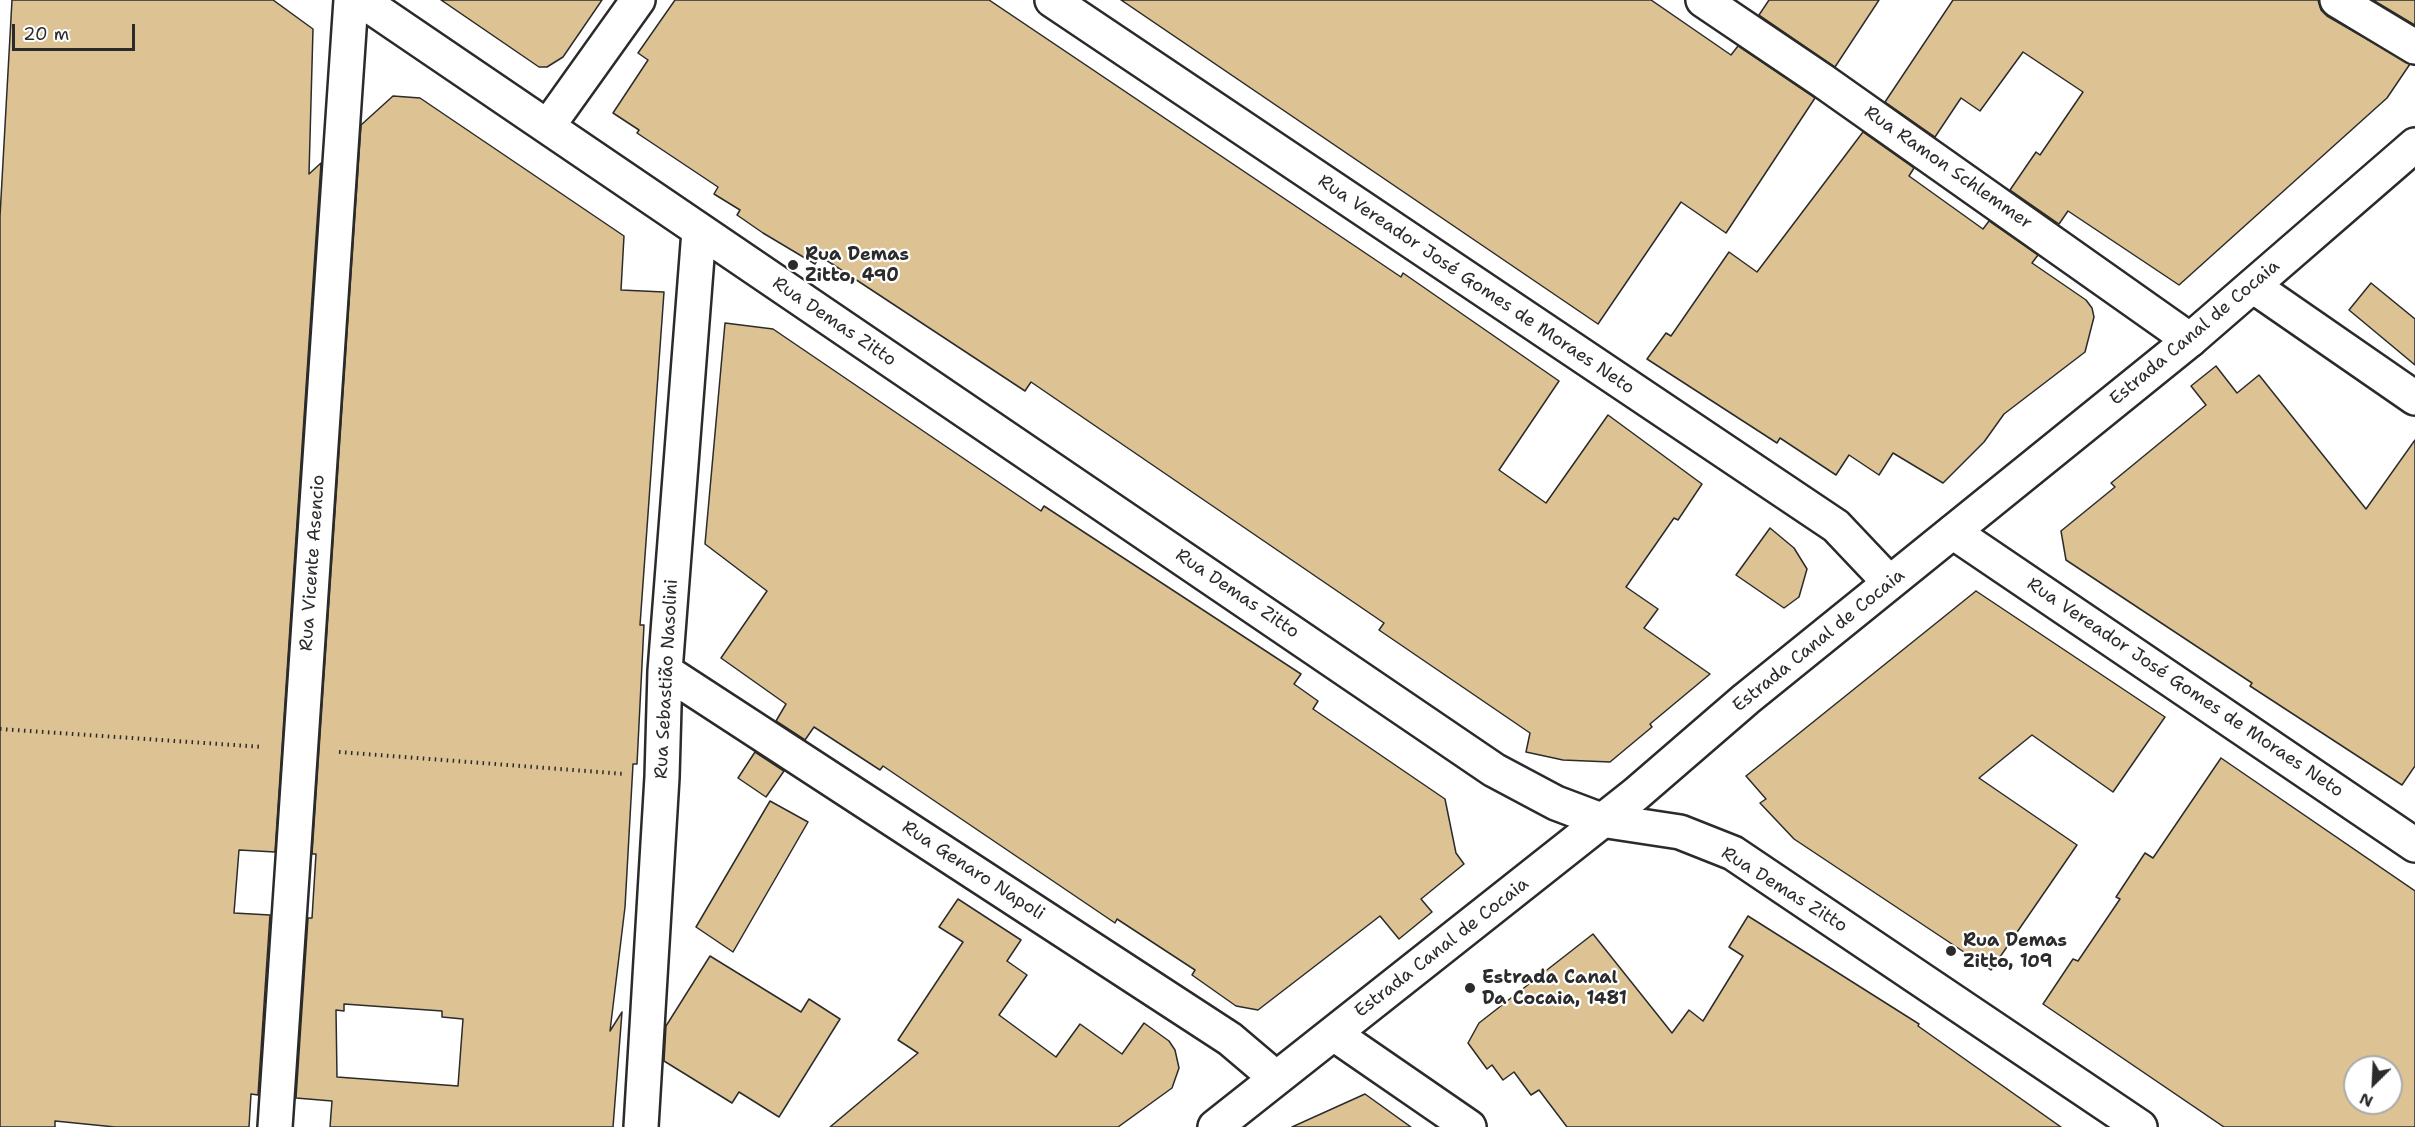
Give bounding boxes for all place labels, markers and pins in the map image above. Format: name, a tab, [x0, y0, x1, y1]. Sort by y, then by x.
place label: Rua Demas Zitto, 490	[805, 244, 909, 286]
marker: Rua Demas Zitto, 490	[786, 258, 800, 272]
place label: Rua Demas Zitto, 109	[1963, 930, 2067, 972]
marker: Rua Demas Zitto, 109	[1944, 944, 1958, 958]
place label: Estrada Canal Da Cocaia, 1481	[1482, 967, 1627, 1010]
marker: Estrada Canal Da Cocaia, 1481	[1463, 981, 1477, 995]

